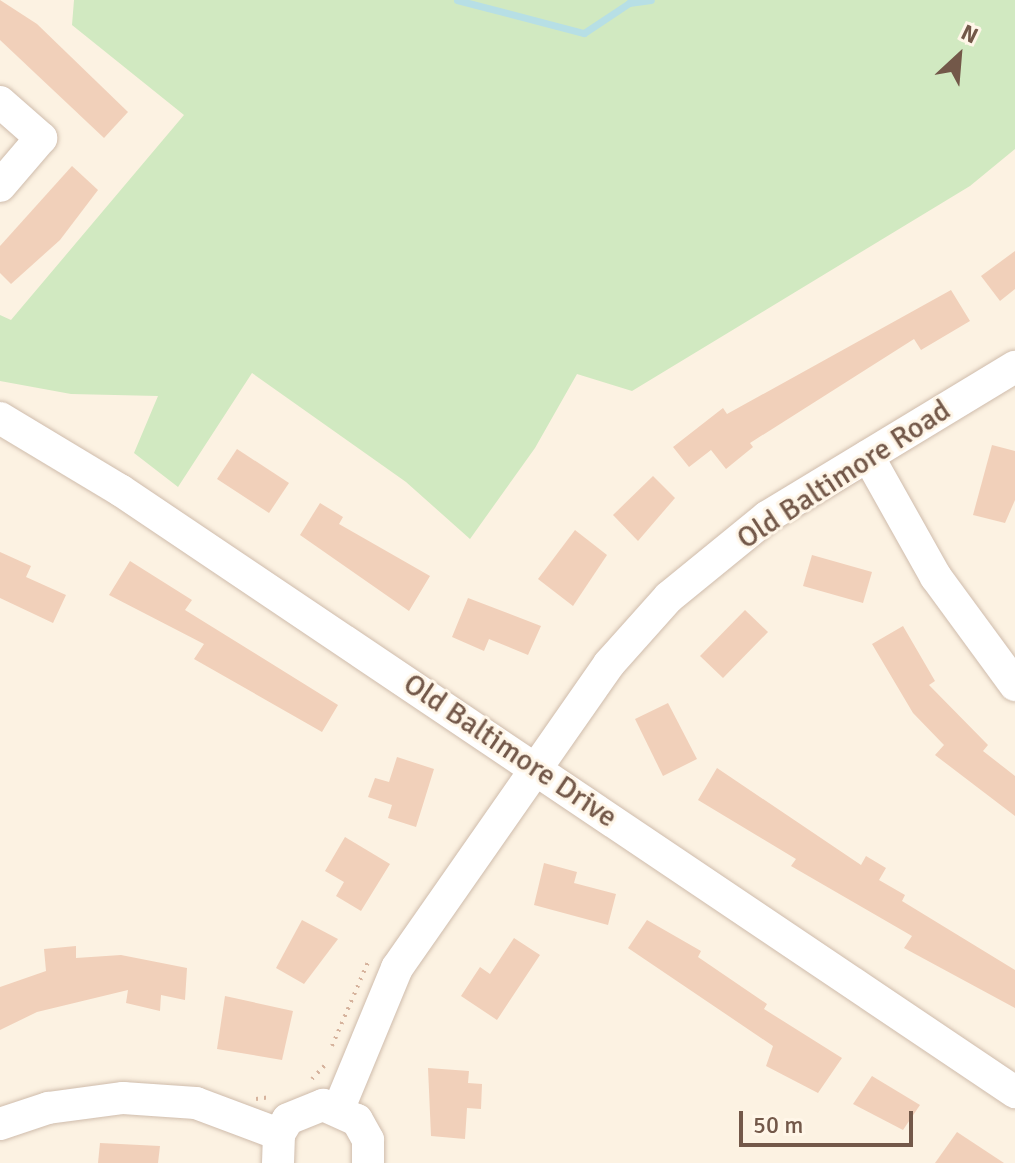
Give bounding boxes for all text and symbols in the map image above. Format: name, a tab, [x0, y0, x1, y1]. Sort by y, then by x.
north arrow	[919, 16, 999, 96]
text: N	[957, 18, 983, 49]
street label: Old Baltimore Road	[731, 393, 957, 557]
street label: Old Baltimore Drive	[396, 666, 624, 836]
scale bar	[743, 1095, 917, 1145]
text: 50 m	[753, 1110, 803, 1140]

